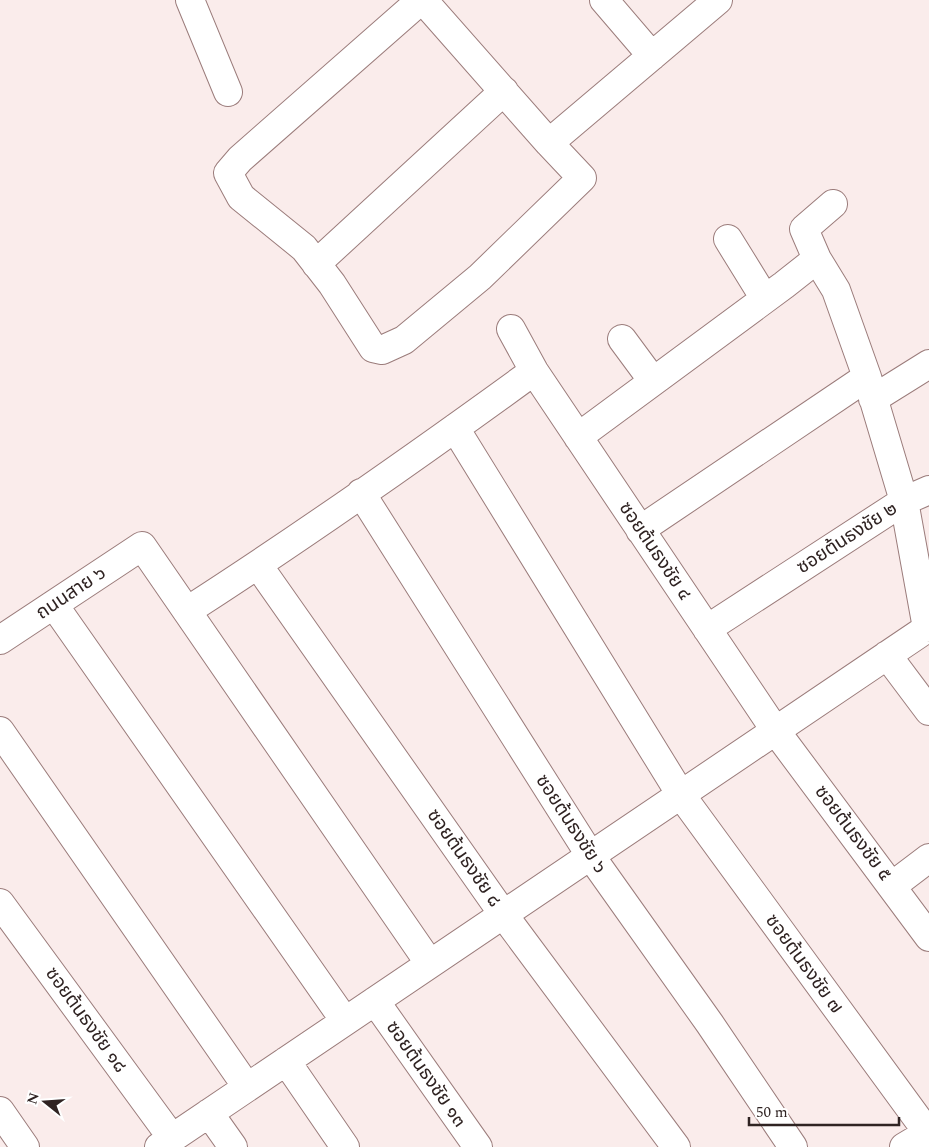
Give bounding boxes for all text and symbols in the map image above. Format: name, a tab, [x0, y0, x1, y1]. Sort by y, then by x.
street label: ซอยต้นธงชัย ๒	[791, 494, 903, 582]
street label: ซอยต้นธงชัย ๔	[611, 496, 699, 606]
street label: ถนนสาย ๖	[30, 559, 112, 627]
street label: ซอยต้นธงชัย ๖	[528, 769, 614, 879]
street label: ซอยต้นธงชัย ๕	[807, 779, 899, 887]
street label: ซอยต้นธงชัย ๘	[419, 803, 509, 913]
street label: ซอยต้นธงชัย ๗	[758, 908, 850, 1020]
street label: ซอยต้นธงชัย ๑๘	[38, 961, 134, 1079]
street label: ซอยต้นธงชัย ๑๓	[378, 1015, 474, 1133]
north arrow	[20, 1077, 70, 1127]
text: N	[21, 1090, 45, 1107]
scale bar	[749, 1094, 899, 1126]
text: 50 m	[756, 1101, 788, 1124]

